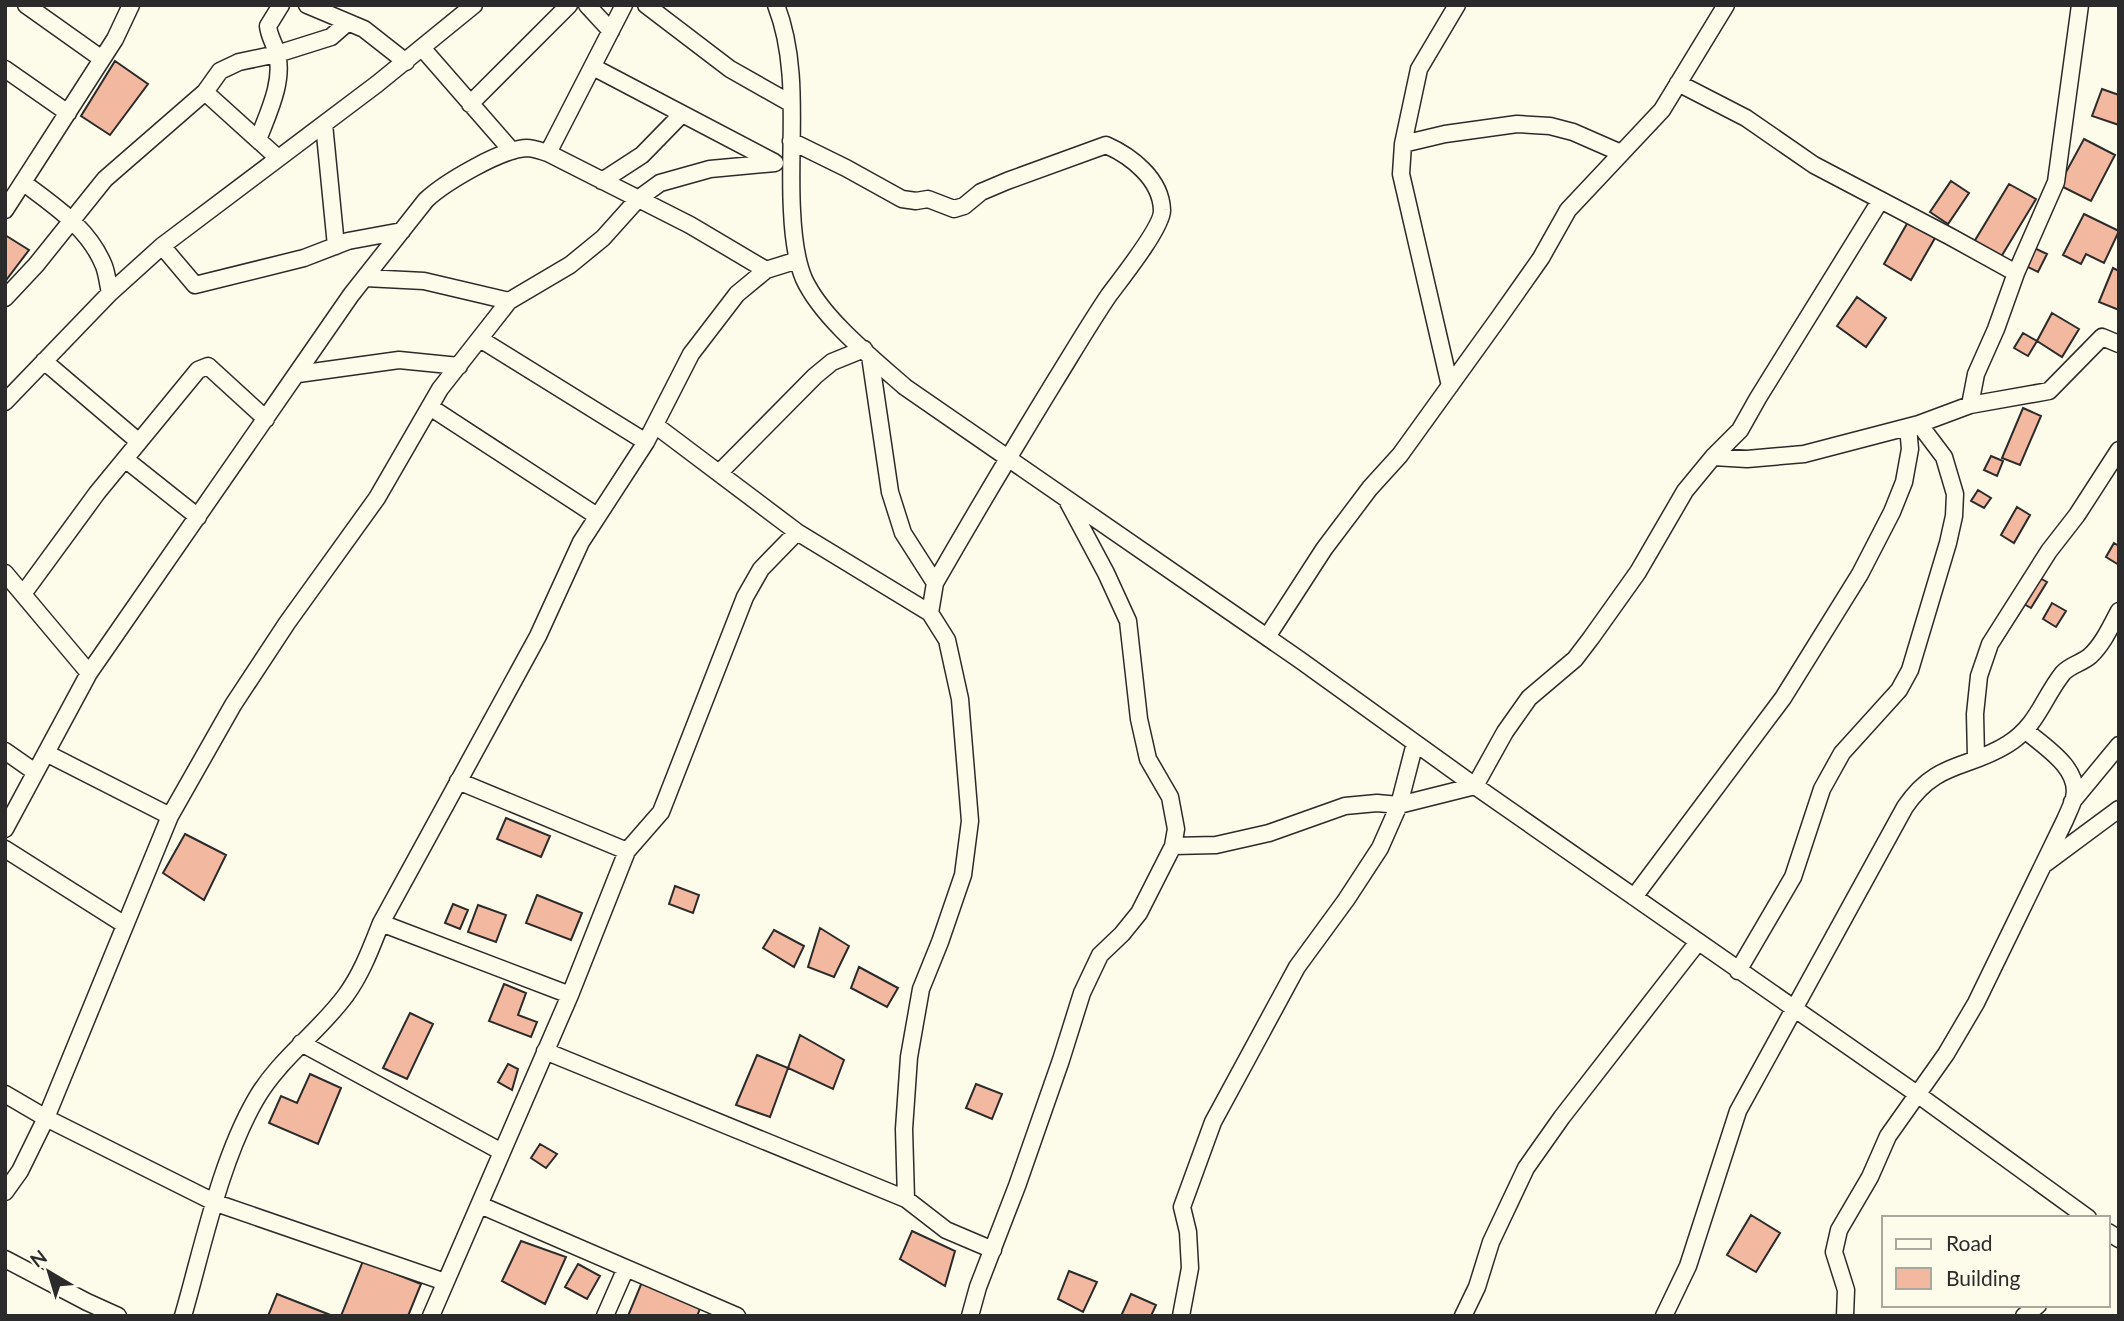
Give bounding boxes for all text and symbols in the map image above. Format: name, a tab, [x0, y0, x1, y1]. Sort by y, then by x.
legend	[1882, 1216, 2110, 1307]
text: Road	[1946, 1230, 1993, 1255]
north arrow	[14, 1237, 84, 1307]
text: N	[25, 1245, 51, 1272]
text: Building	[1946, 1265, 2021, 1290]

